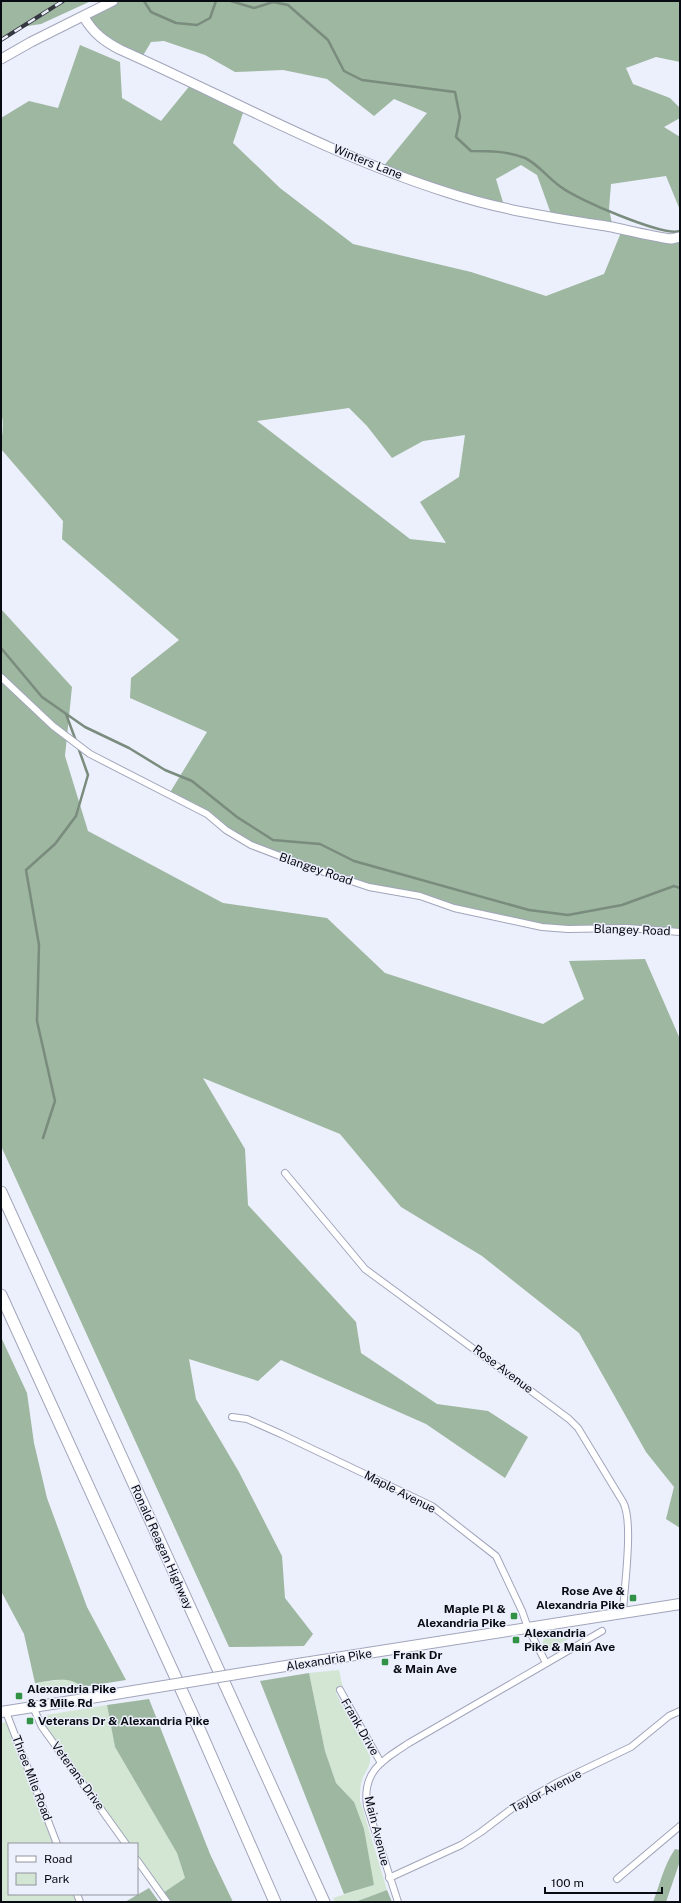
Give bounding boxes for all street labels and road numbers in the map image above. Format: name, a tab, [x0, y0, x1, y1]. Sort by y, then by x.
street label: Winters Lane	[331, 142, 405, 182]
street label: Blangey Road	[277, 850, 355, 888]
street label: Blangey Road	[593, 922, 671, 938]
street label: Rose Avenue	[470, 1342, 536, 1396]
street label: Maple Avenue	[362, 1468, 438, 1516]
street label: Ronald Reagan Highway	[128, 1482, 196, 1612]
street label: Alexandria Pike	[285, 1646, 373, 1674]
street label: Frank Drive	[338, 1696, 382, 1758]
street label: Three Mile Road	[9, 1733, 55, 1823]
street label: Veterans Drive	[49, 1739, 108, 1813]
street label: Taylor Avenue	[508, 1766, 584, 1816]
street label: Main Avenue	[362, 1795, 392, 1867]

